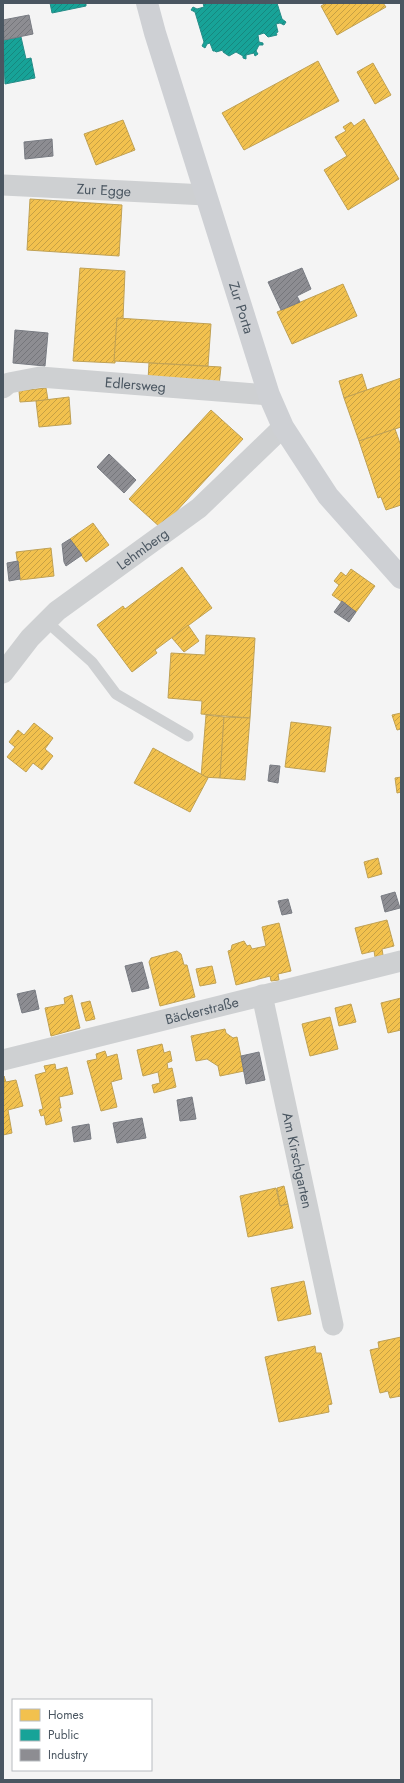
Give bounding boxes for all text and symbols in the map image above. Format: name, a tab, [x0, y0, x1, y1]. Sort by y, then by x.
street label: Zur Egge	[76, 179, 132, 201]
street label: Zur Porta	[224, 279, 259, 336]
street label: Edlersweg	[104, 372, 167, 397]
street label: Lehmberg	[112, 523, 172, 575]
street label: Bäckerstraße	[163, 992, 241, 1029]
street label: Am Kirschgarten	[277, 1110, 318, 1210]
legend	[12, 1699, 152, 1771]
text: Homes	[48, 1706, 84, 1724]
text: Public	[48, 1726, 79, 1744]
text: Industry	[48, 1746, 89, 1764]

